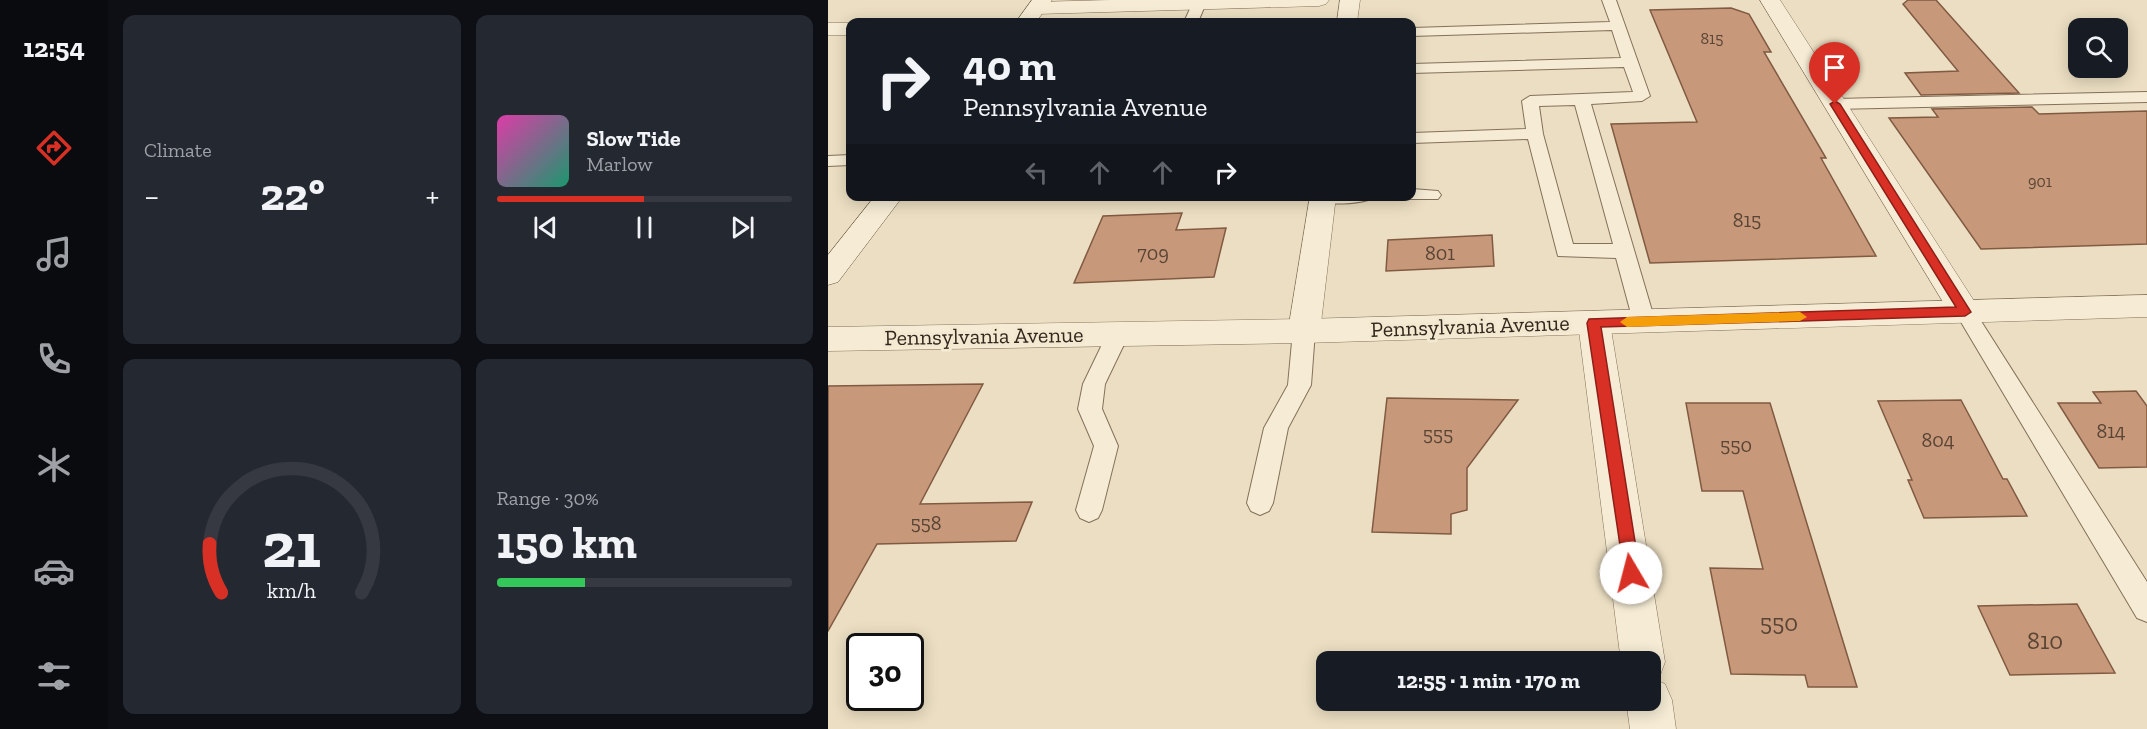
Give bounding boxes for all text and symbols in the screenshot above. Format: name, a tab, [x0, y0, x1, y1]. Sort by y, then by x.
map controls	[2068, 18, 2128, 78]
button: search	[2068, 18, 2128, 78]
house number: 815	[1701, 29, 1723, 48]
text: 12:54	[23, 32, 85, 64]
text: 40 m	[963, 40, 1056, 91]
icon: right	[864, 42, 942, 120]
pin	[1809, 42, 1860, 104]
icon: arrive	[1818, 51, 1851, 84]
text: Pennsylvania Avenue	[963, 91, 1207, 123]
text: Slow Tide	[587, 125, 681, 152]
icon: directions	[33, 127, 75, 169]
text: Climate	[144, 138, 212, 162]
text: Marlow	[587, 152, 653, 176]
icon: left	[1020, 156, 1053, 189]
icon: ahead	[1083, 156, 1116, 189]
icon: ahead	[1146, 156, 1179, 189]
icon: right	[1209, 156, 1242, 189]
text: 22°	[260, 168, 325, 222]
house number: 901	[2028, 172, 2052, 191]
text: −	[144, 176, 159, 215]
text: +	[426, 176, 440, 215]
house number: 815	[1733, 208, 1761, 232]
icon: previous	[529, 211, 562, 244]
icon: pause	[628, 211, 661, 244]
icon: next	[726, 211, 759, 244]
icon: music	[33, 233, 75, 275]
house number: 709	[1137, 241, 1169, 265]
house number: 801	[1425, 241, 1455, 265]
street label: Pennsylvania Avenue	[1370, 309, 1570, 343]
street label: Pennsylvania Avenue	[884, 321, 1084, 351]
icon: phone	[33, 338, 75, 380]
house number: 814	[2096, 419, 2126, 443]
house number: 555	[1423, 422, 1453, 446]
house number: 804	[1921, 428, 1955, 452]
house number: 550	[1720, 433, 1752, 457]
icon: climate	[33, 444, 75, 486]
text: Range · 30%	[497, 486, 599, 510]
text: 21	[262, 508, 321, 583]
house number: 558	[910, 511, 942, 535]
text: 150 km	[497, 516, 637, 570]
position arrow	[1599, 541, 1663, 605]
icon: car	[33, 550, 75, 592]
text: km/h	[267, 579, 316, 604]
house number: 550	[1760, 608, 1798, 637]
house number: 810	[2027, 626, 2063, 655]
speed limit sign: 30	[846, 633, 924, 711]
icon: filters	[33, 655, 75, 697]
text: 12:55 · 1 min · 170 m	[1397, 667, 1580, 694]

